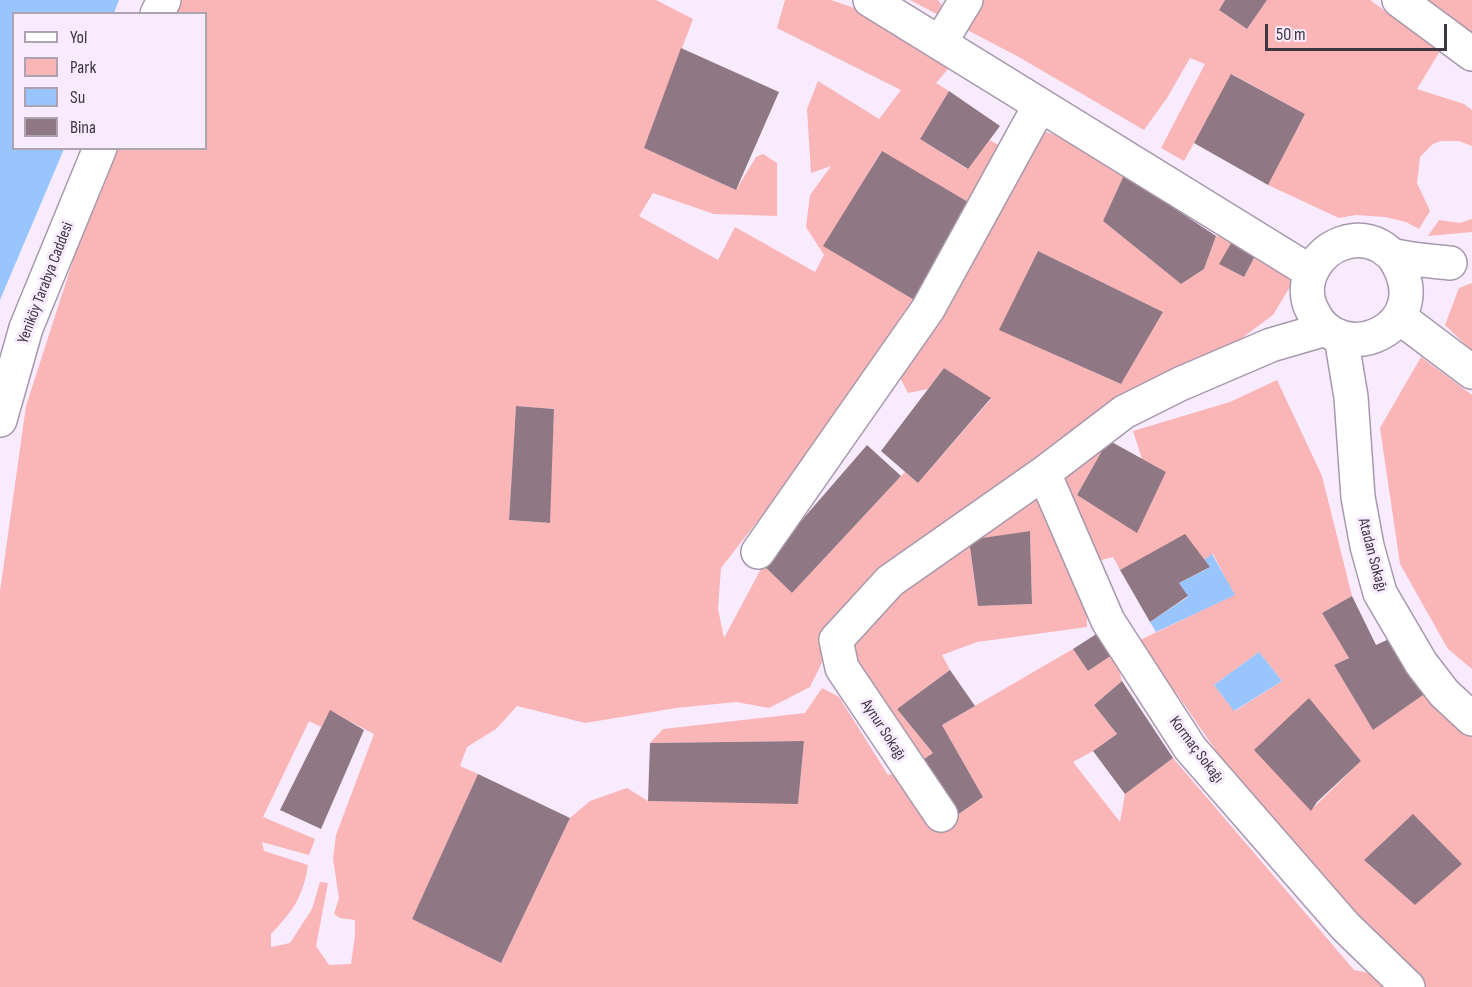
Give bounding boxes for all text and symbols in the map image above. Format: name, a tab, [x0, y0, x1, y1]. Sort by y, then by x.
legend	[12, 12, 207, 150]
scale bar	[1268, 12, 1450, 50]
text: 50 m	[1276, 24, 1306, 45]
text: Yol	[70, 27, 87, 48]
text: Park	[70, 57, 96, 78]
text: Su	[70, 87, 85, 108]
text: Bina	[70, 117, 96, 138]
street label: Yeniköy Tarabya Caddesi	[14, 220, 78, 346]
street label: Atadan Sokağı	[1353, 516, 1391, 594]
street label: Aynur Sokağı	[856, 696, 910, 764]
street label: Kormaç Sokağı	[1165, 713, 1227, 787]

